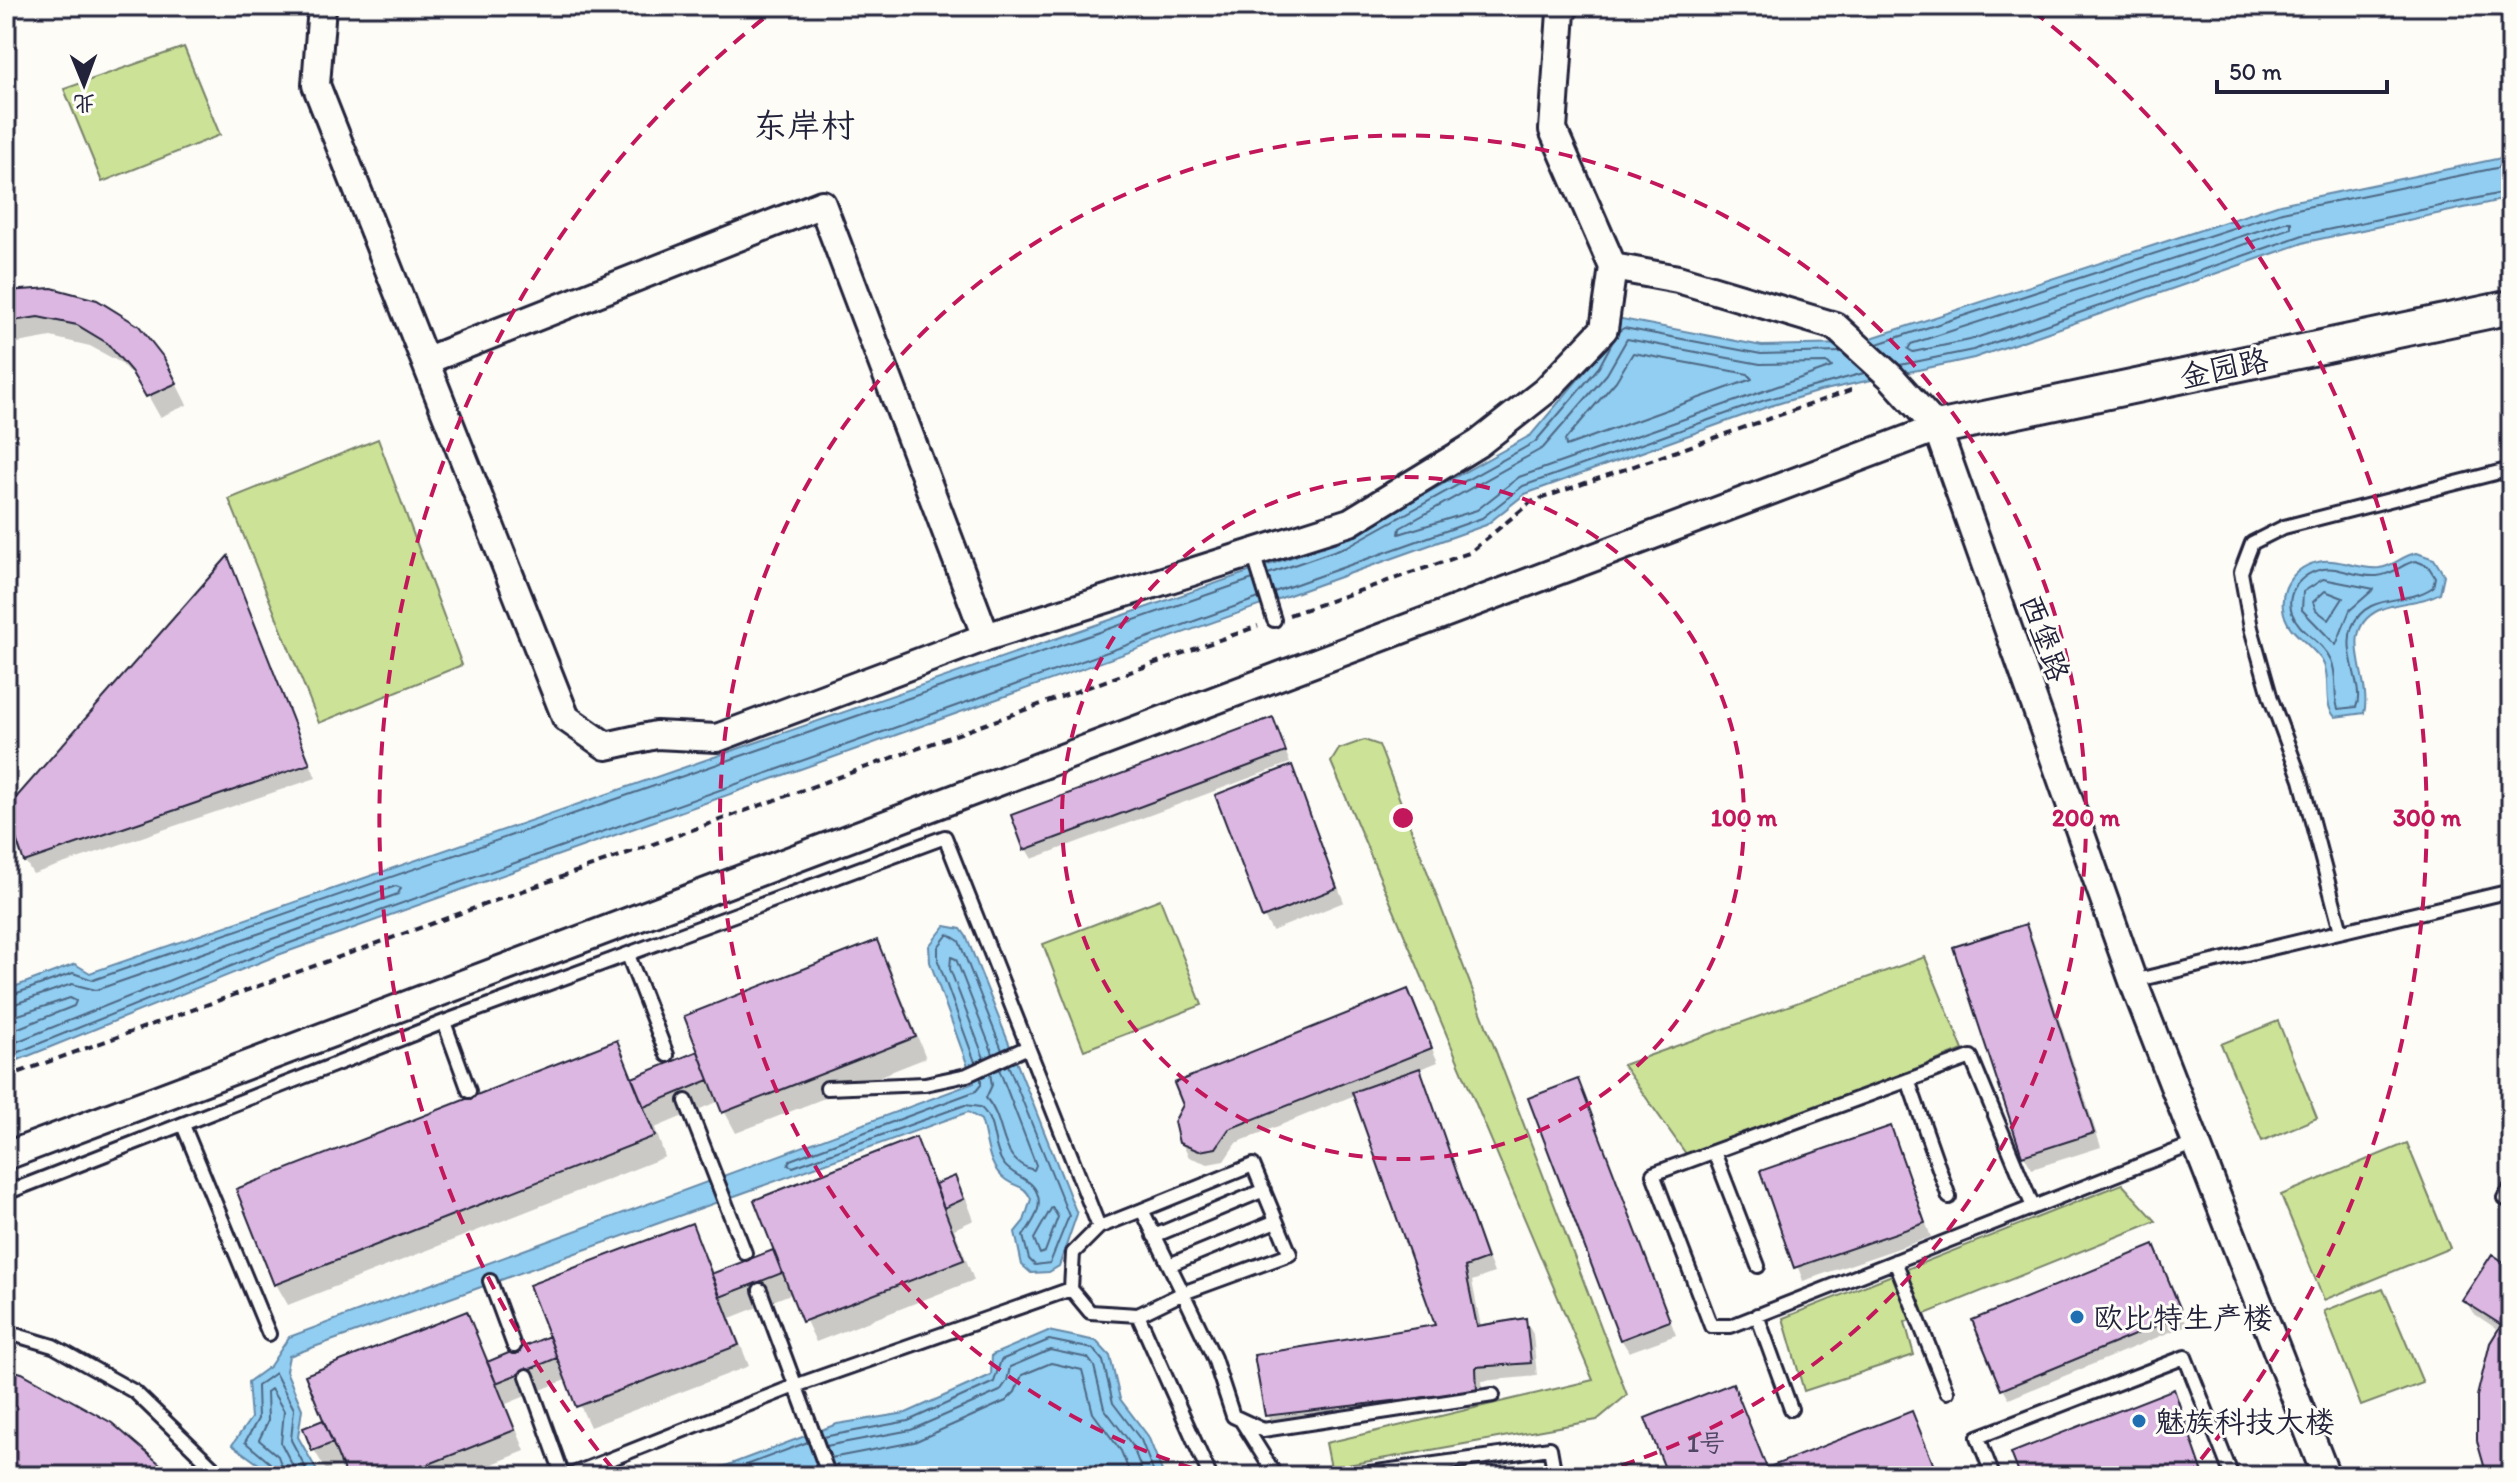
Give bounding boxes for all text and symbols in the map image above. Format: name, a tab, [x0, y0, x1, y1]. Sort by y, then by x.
north arrow	[44, 44, 124, 124]
scale bar	[2217, 44, 2387, 94]
text: 50 m	[2229, 57, 2282, 86]
text: 北	[73, 90, 96, 117]
district label: 东岸村	[753, 105, 855, 146]
street label: 金园路	[2176, 341, 2272, 395]
street label: 西堡路	[2012, 589, 2078, 687]
text: 100 m	[1711, 803, 1778, 832]
text: 200 m	[2052, 803, 2121, 832]
text: 300 m	[2393, 803, 2462, 832]
centre of rings	[1389, 804, 1417, 832]
place label: 欧比特生产楼	[2093, 1299, 2273, 1336]
marker: 欧比特生产楼	[2068, 1308, 2086, 1326]
place label: 魅族科技大楼	[2155, 1403, 2335, 1440]
marker: 魅族科技大楼	[2130, 1412, 2148, 1430]
house number: 1号	[1687, 1427, 1725, 1459]

